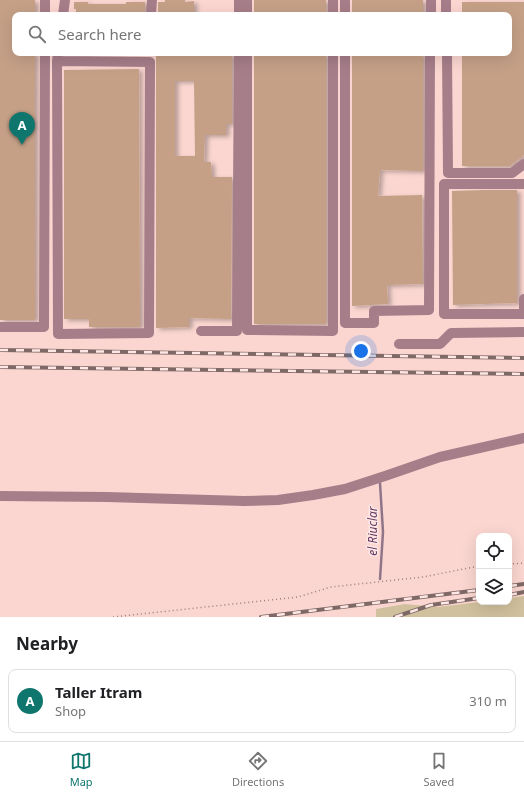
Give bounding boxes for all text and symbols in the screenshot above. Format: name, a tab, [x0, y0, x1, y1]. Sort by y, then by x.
search box	[12, 12, 512, 56]
icon: search	[26, 23, 48, 45]
text: Search here	[58, 24, 141, 44]
pin: A	[9, 112, 35, 145]
your location	[351, 341, 371, 361]
water label: el Riuclar	[364, 505, 381, 556]
map controls	[476, 533, 512, 605]
button: locate	[476, 533, 512, 569]
button: layers	[476, 569, 512, 605]
text: Nearby	[16, 632, 78, 655]
text: Taller Itram	[55, 682, 142, 702]
text: A	[26, 692, 35, 710]
text: 310 m	[469, 692, 507, 710]
text: Shop	[55, 702, 86, 720]
tab: Map	[70, 750, 93, 789]
tab: Directions	[232, 750, 284, 789]
tab: Saved	[424, 750, 454, 789]

